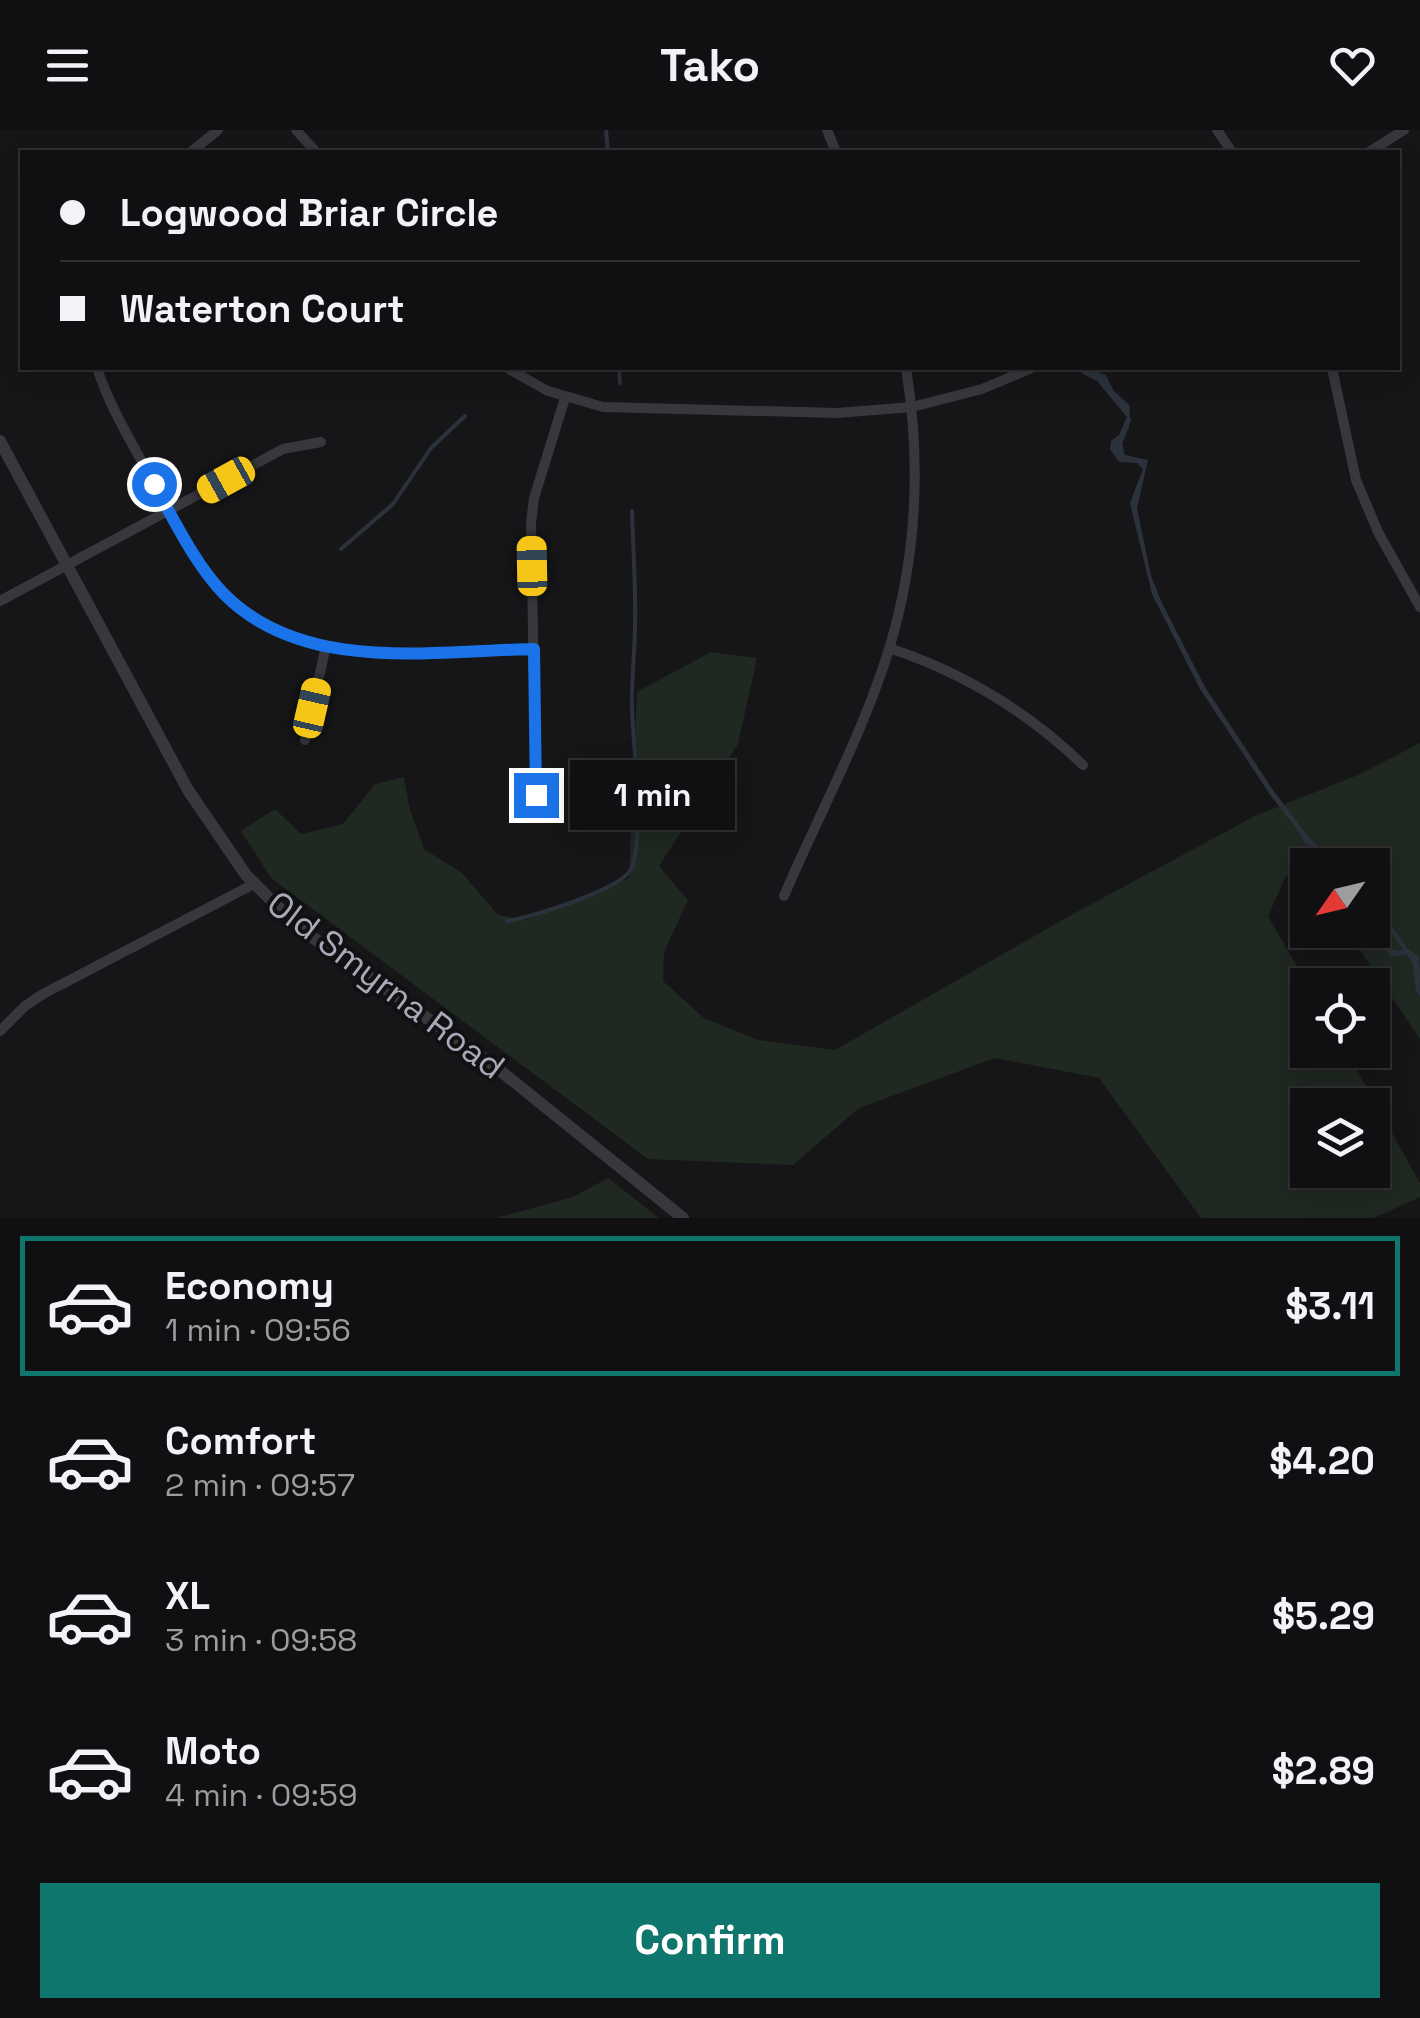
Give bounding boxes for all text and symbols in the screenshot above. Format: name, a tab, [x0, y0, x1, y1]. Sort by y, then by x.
text: Tako	[660, 37, 760, 94]
icon: menu	[40, 38, 95, 93]
icon: heart	[1325, 38, 1380, 93]
text: Logwood Briar Circle	[120, 189, 499, 237]
text: Waterton Court	[120, 285, 405, 333]
car	[192, 452, 260, 508]
route start	[132, 462, 177, 507]
car	[516, 536, 548, 596]
car	[291, 675, 333, 741]
callout: 1 min	[571, 760, 736, 830]
route end	[514, 773, 559, 818]
text: 1 min	[613, 775, 692, 815]
north arrow	[1290, 848, 1390, 948]
map controls	[1290, 848, 1390, 1188]
street label: Old Smyrna Road	[259, 881, 513, 1089]
button: locate	[1290, 968, 1390, 1068]
button: layers	[1290, 1088, 1390, 1188]
icon: car	[45, 1261, 135, 1351]
text: Economy	[165, 1262, 334, 1310]
text: $3.11	[1285, 1282, 1375, 1330]
text: 1 min · 09:56	[165, 1310, 351, 1350]
icon: car	[45, 1416, 135, 1506]
text: Comfort	[165, 1417, 316, 1465]
text: $4.20	[1269, 1437, 1375, 1485]
text: 2 min · 09:57	[165, 1465, 355, 1505]
icon: car	[45, 1571, 135, 1661]
text: XL	[165, 1572, 210, 1620]
text: $5.29	[1272, 1592, 1375, 1640]
text: 3 min · 09:58	[165, 1620, 357, 1660]
icon: car	[45, 1726, 135, 1816]
text: Moto	[165, 1727, 261, 1775]
text: $2.89	[1272, 1747, 1375, 1795]
text: 4 min · 09:59	[165, 1775, 358, 1815]
button: Confirm	[40, 1883, 1380, 1998]

